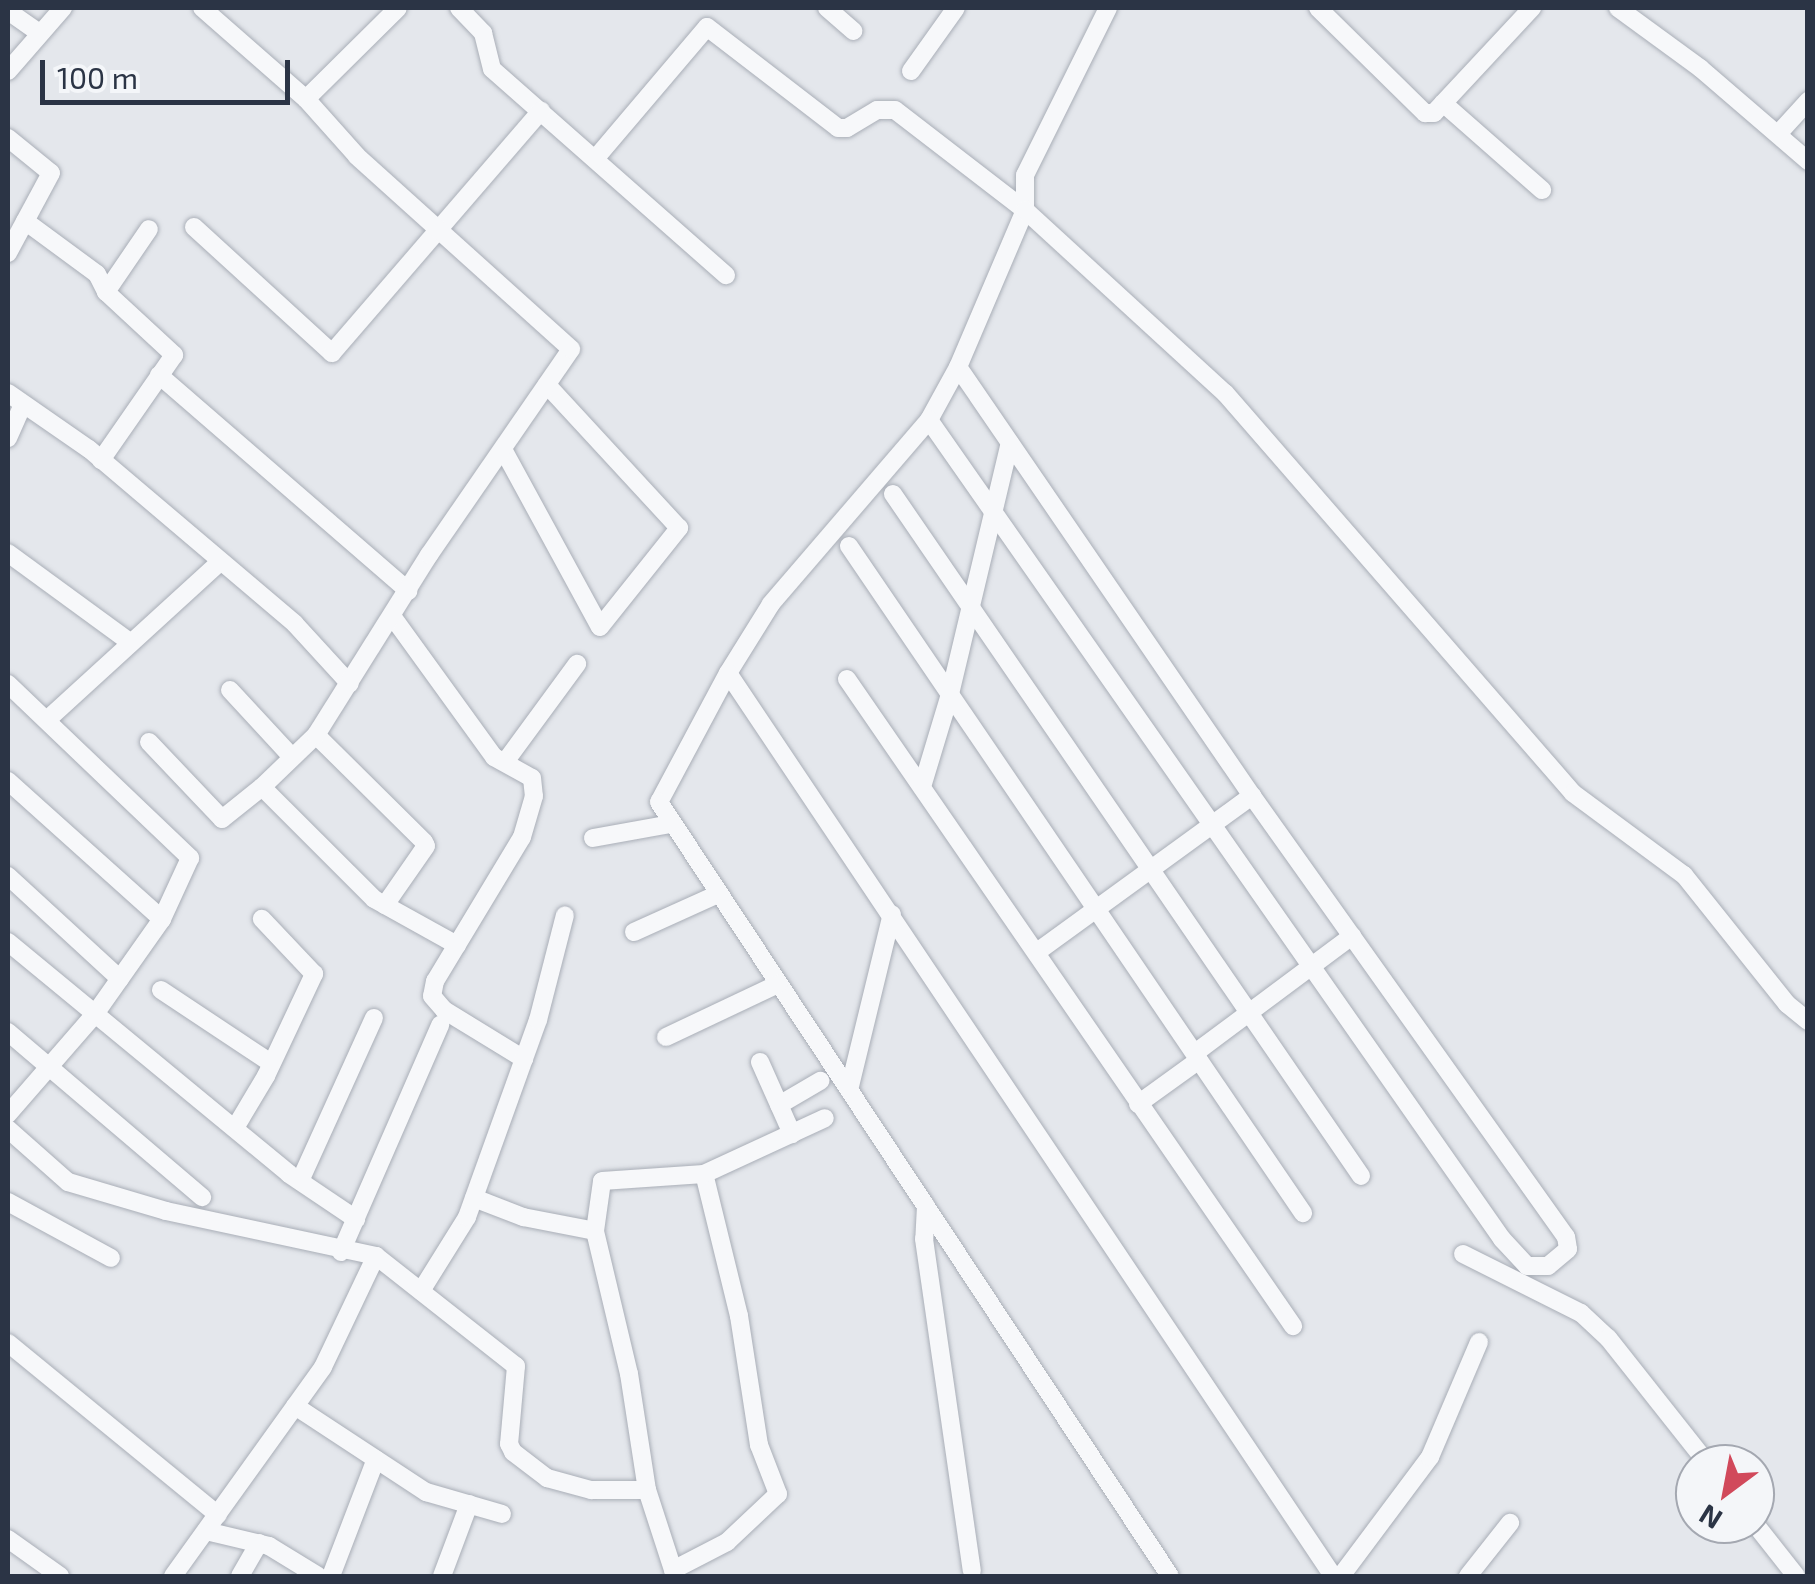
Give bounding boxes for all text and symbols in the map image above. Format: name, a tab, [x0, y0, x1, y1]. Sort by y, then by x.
scale bar	[45, 40, 295, 102]
text: 100 m	[57, 59, 138, 95]
north arrow	[1675, 1444, 1775, 1544]
text: N	[1693, 1498, 1728, 1538]

